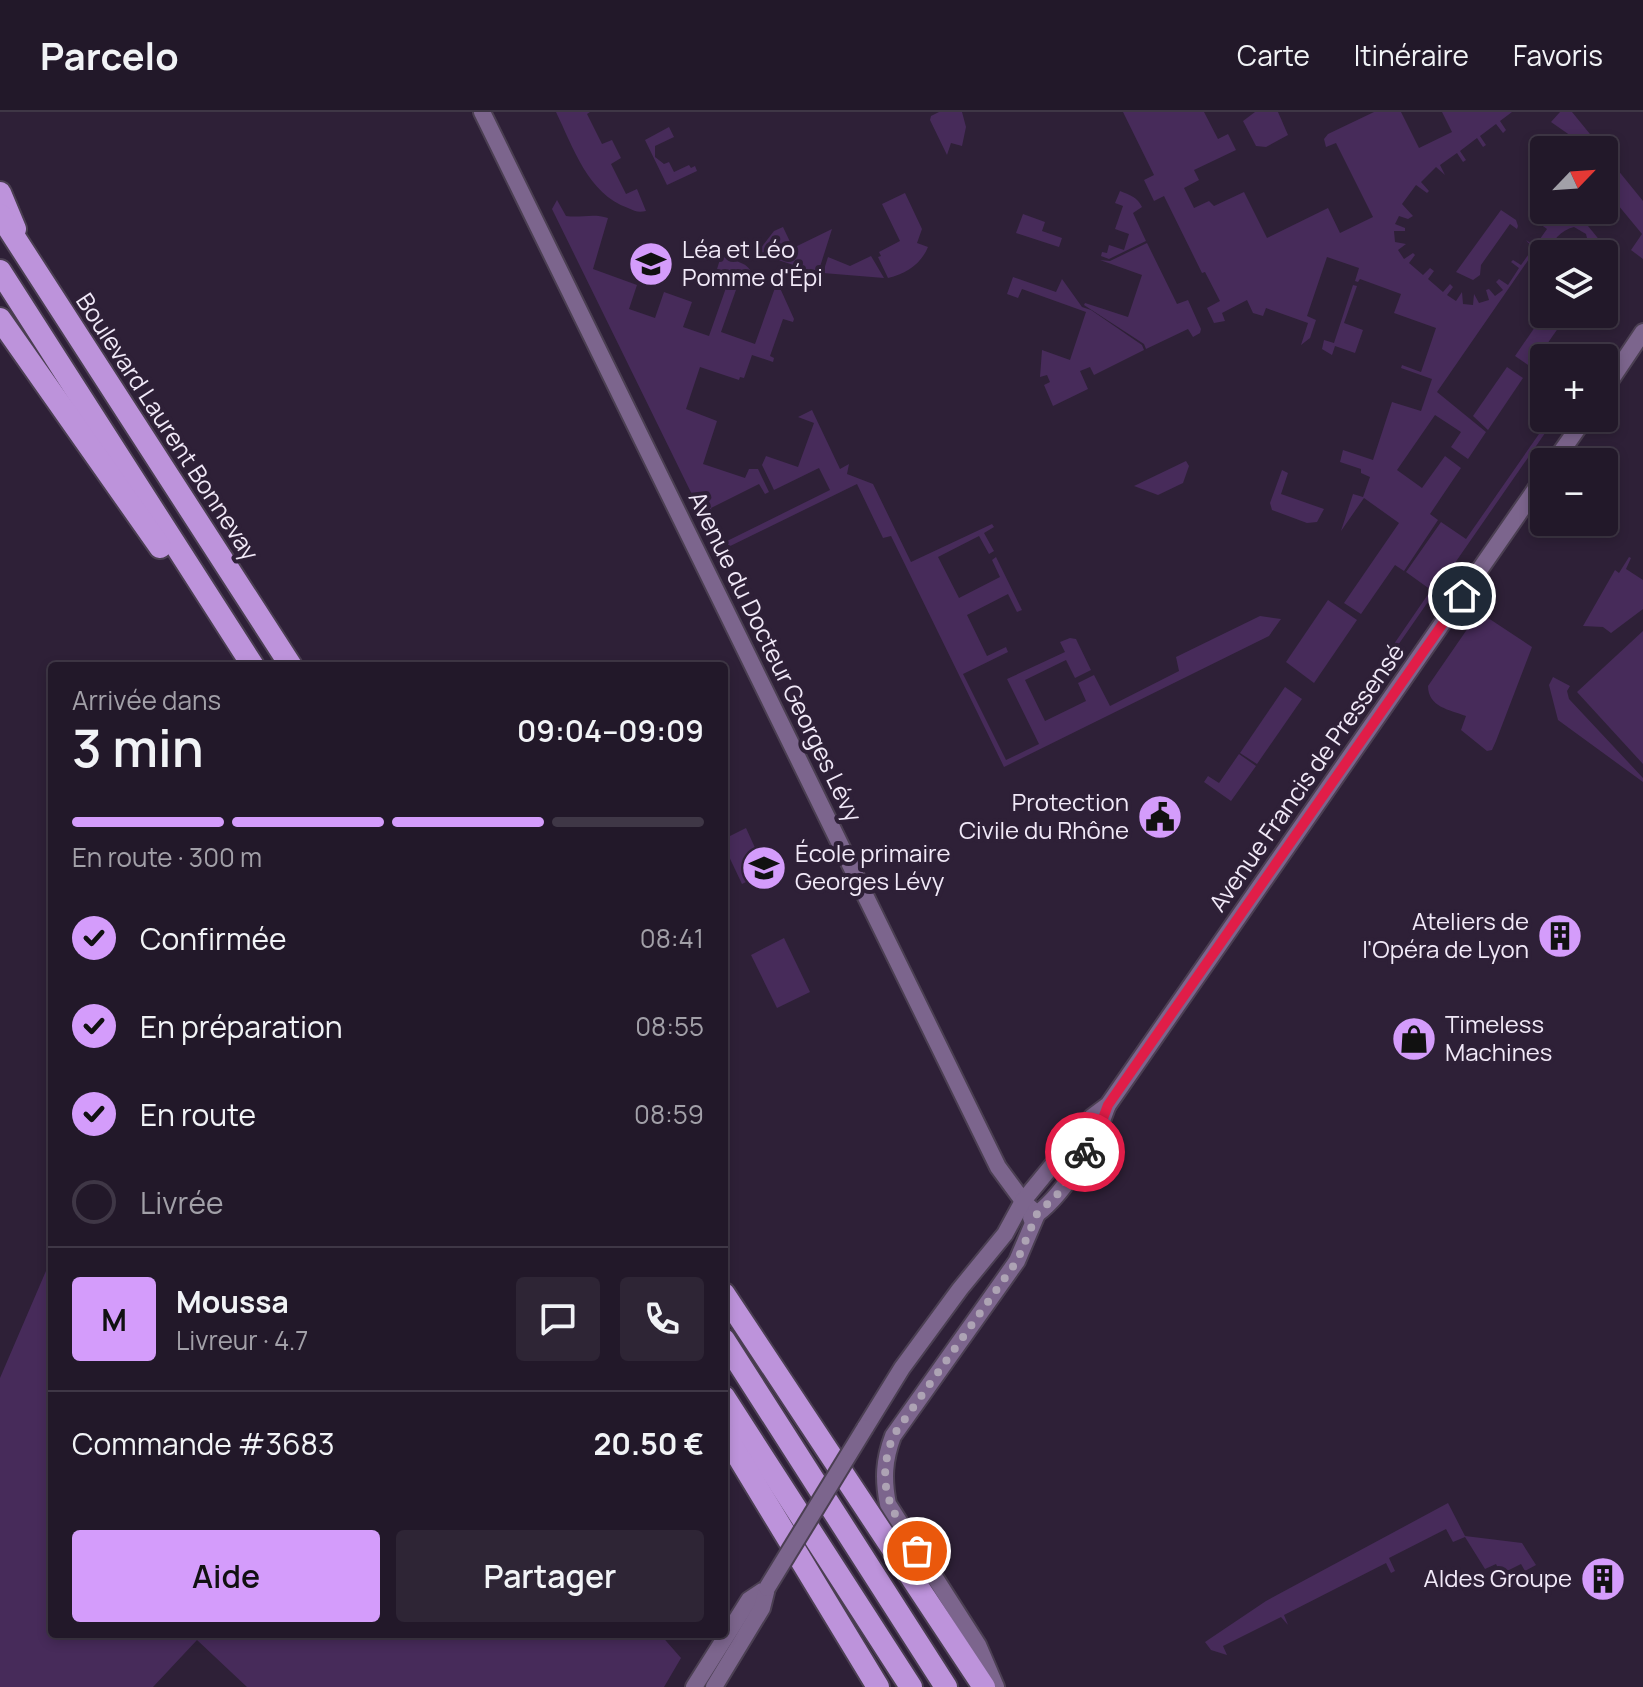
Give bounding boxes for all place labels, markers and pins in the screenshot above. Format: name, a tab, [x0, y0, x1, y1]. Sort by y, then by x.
place label: Léa et Léo Pomme d'Épi	[682, 232, 823, 293]
school or university icon: Léa et Léo Pomme d'Épi	[627, 240, 675, 288]
pin	[1428, 562, 1496, 630]
place label: Protection Civile du Rhône	[959, 785, 1129, 846]
public building icon: Protection Civile du Rhône	[1136, 793, 1184, 841]
place label: École primaire Georges Lévy	[795, 836, 950, 897]
school or university icon: École primaire Georges Lévy	[740, 844, 788, 892]
place label: Ateliers de l'Opéra de Lyon	[1362, 904, 1529, 965]
building icon: Ateliers de l'Opéra de Lyon	[1536, 912, 1584, 960]
place label: Timeless Machines	[1445, 1007, 1552, 1068]
shop icon: Timeless Machines	[1390, 1015, 1438, 1063]
pin	[883, 1517, 951, 1585]
building icon: Aldes Groupe	[1579, 1555, 1627, 1603]
place label: Aldes Groupe	[1424, 1561, 1572, 1594]

